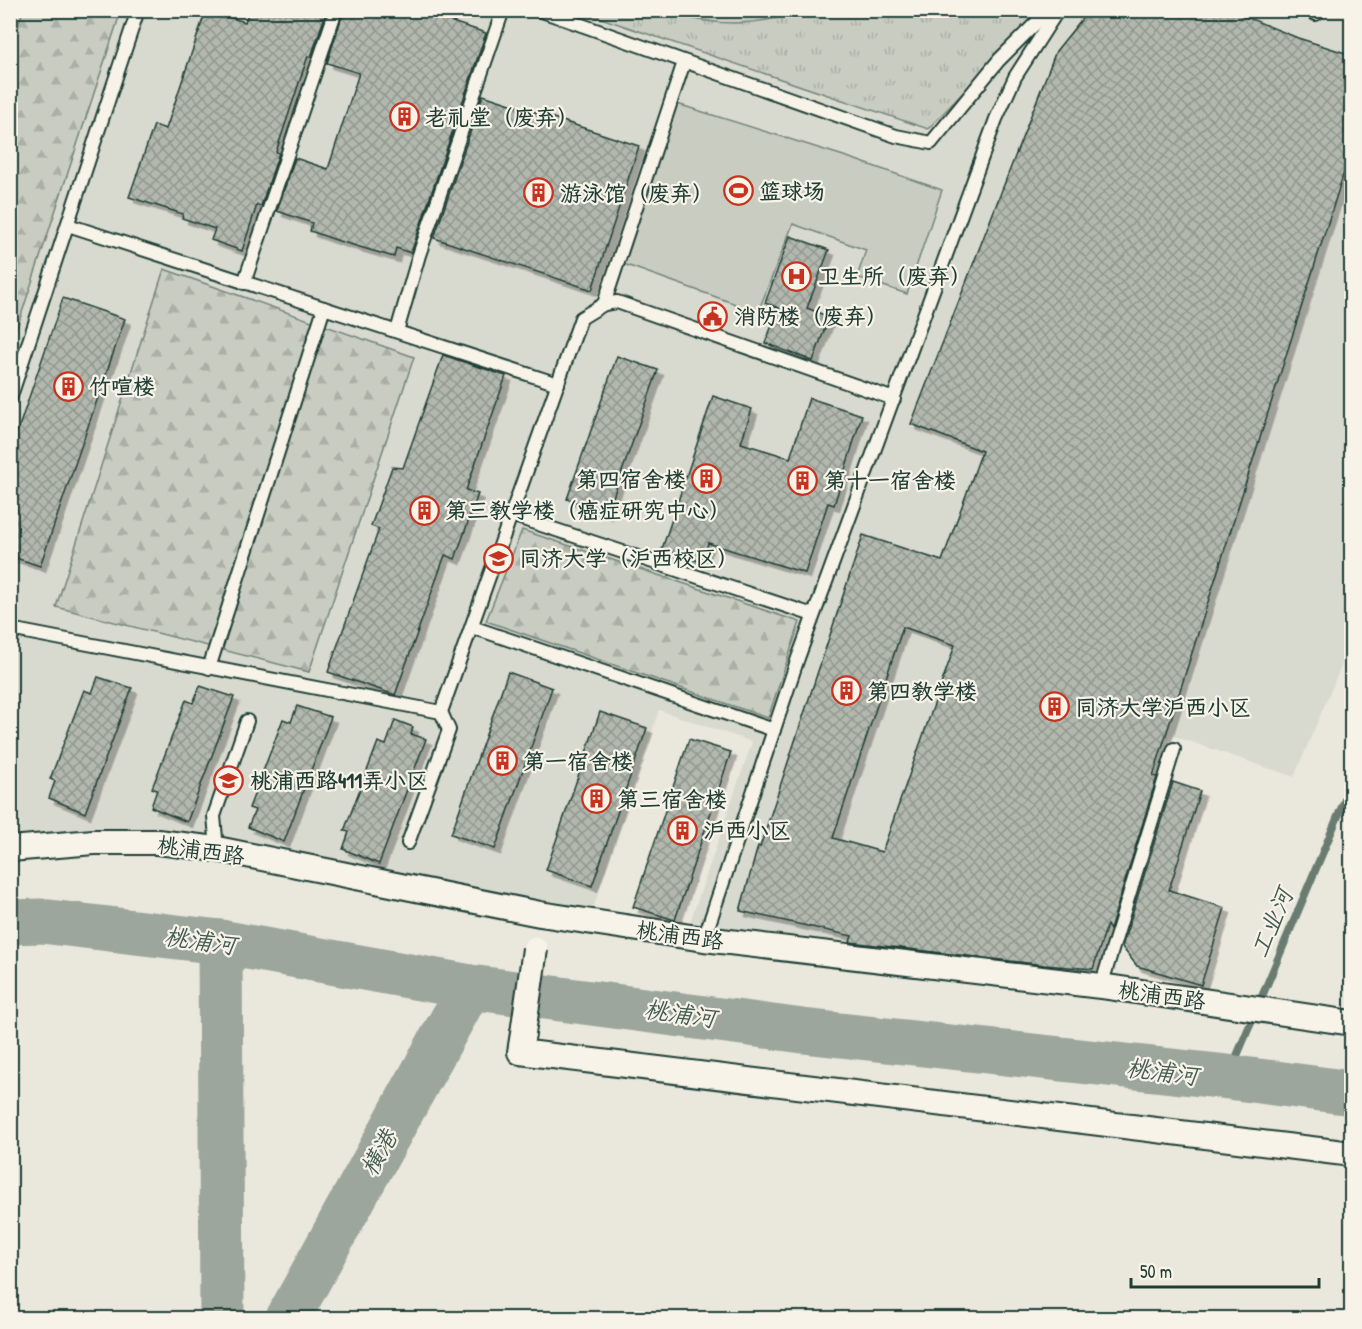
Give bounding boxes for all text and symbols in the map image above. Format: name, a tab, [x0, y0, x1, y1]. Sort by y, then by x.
building icon: 老礼堂（废弃）	[388, 101, 420, 133]
place label: 老礼堂（废弃）	[425, 102, 579, 132]
sports icon: 篮球场	[722, 175, 754, 207]
place label: 篮球场	[759, 176, 825, 206]
building icon: 游泳馆（废弃）	[523, 177, 555, 209]
place label: 游泳馆（废弃）	[560, 178, 714, 208]
hospital icon: 卫生所（废弃）	[781, 260, 813, 292]
place label: 卫生所（废弃）	[818, 261, 972, 291]
public building icon: 消防楼（废弃）	[697, 300, 729, 332]
place label: 消防楼（废弃）	[734, 301, 888, 331]
building icon: 竹喧楼	[52, 370, 84, 402]
place label: 竹喧楼	[89, 371, 155, 401]
building icon: 第四宿舍楼	[691, 463, 723, 495]
place label: 第四宿舍楼	[576, 464, 686, 494]
building icon: 第十一宿舍楼	[787, 464, 819, 496]
place label: 第十一宿舍楼	[824, 465, 956, 495]
building icon: 第三教学楼（癌症研究中心）	[408, 494, 440, 526]
place label: 第三教学楼（癌症研究中心）	[445, 495, 731, 525]
school or university icon: 同济大学（沪西校区）	[482, 542, 514, 574]
place label: 同济大学（沪西校区）	[519, 543, 739, 573]
building icon: 第四教学楼	[830, 675, 862, 707]
place label: 第四教学楼	[867, 676, 977, 706]
building icon: 同济大学沪西小区	[1038, 691, 1070, 723]
place label: 同济大学沪西小区	[1075, 692, 1251, 722]
building icon: 第一宿舍楼	[486, 745, 518, 777]
place label: 第一宿舍楼	[523, 746, 633, 776]
school or university icon: 桃浦西路411弄小区	[213, 764, 245, 796]
place label: 桃浦西路411弄小区	[250, 765, 428, 795]
building icon: 第三宿舍楼	[580, 783, 612, 815]
place label: 第三宿舍楼	[617, 784, 727, 814]
building icon: 沪西小区	[666, 814, 698, 846]
place label: 沪西小区	[703, 815, 791, 845]
street label: 桃浦西路	[155, 829, 247, 871]
water label: 工业河	[1242, 880, 1301, 962]
street label: 桃浦西路	[634, 914, 726, 956]
water label: 桃浦河	[162, 919, 242, 961]
street label: 桃浦西路	[1116, 974, 1208, 1016]
water label: 桃浦河	[642, 992, 722, 1034]
water label: 桃浦河	[1124, 1051, 1204, 1092]
water label: 横港	[352, 1122, 405, 1181]
scale bar	[1131, 1251, 1318, 1289]
text: 50 m	[1140, 1259, 1172, 1284]

